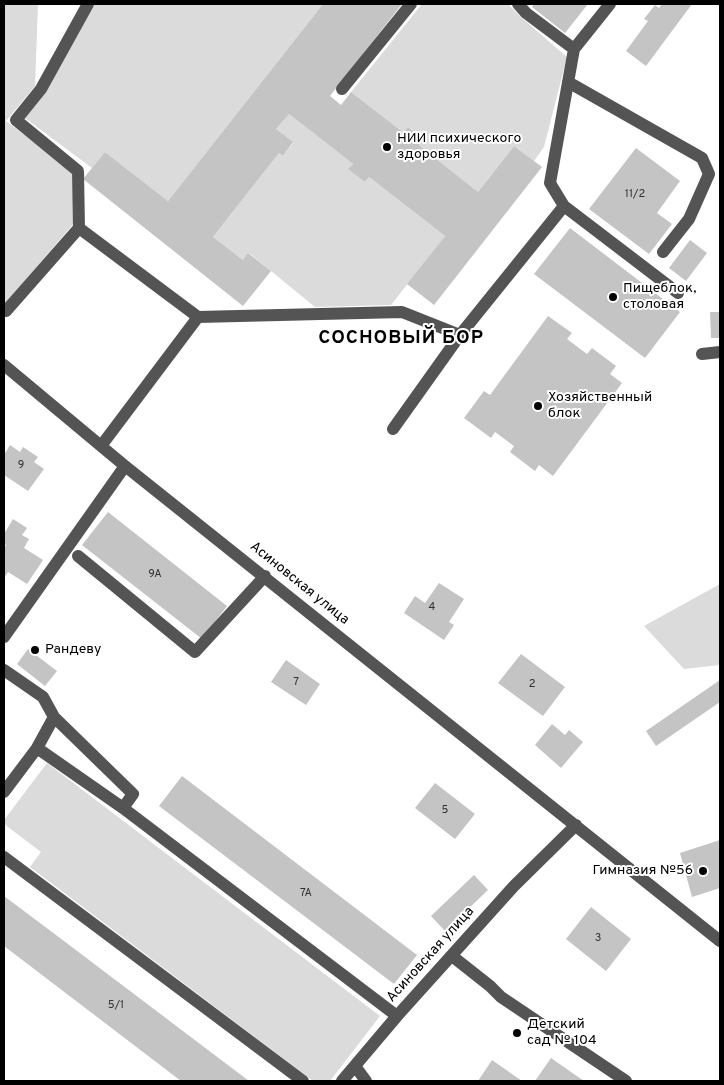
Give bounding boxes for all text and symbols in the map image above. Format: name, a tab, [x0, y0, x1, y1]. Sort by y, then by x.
place label: НИИ психического здоровья	[397, 131, 521, 164]
marker: НИИ психического здоровья	[381, 141, 393, 153]
house number: 11/2	[625, 188, 645, 202]
place label: Пищеблок, столовая	[623, 281, 696, 314]
marker: Пищеблок, столовая	[607, 291, 619, 303]
district label: СОСНОВЫЙ БОР	[317, 328, 485, 350]
place label: Хозяйственный блок	[548, 390, 652, 422]
marker: Хозяйственный блок	[532, 400, 544, 412]
house number: 9	[18, 459, 24, 473]
street label: Асиновская улица	[246, 539, 352, 629]
house number: 9А	[148, 568, 162, 582]
house number: 4	[429, 601, 435, 615]
place label: Рандеву	[45, 642, 101, 658]
marker: Рандеву	[29, 644, 41, 656]
house number: 7	[293, 676, 299, 690]
house number: 2	[529, 678, 535, 692]
house number: 5	[442, 804, 448, 818]
place label: Гимназия №56	[593, 863, 693, 879]
marker: Гимназия №56	[697, 865, 709, 877]
house number: 7А	[300, 887, 312, 901]
street label: Асиновская улица	[384, 904, 478, 1006]
house number: 3	[595, 932, 601, 946]
house number: 5/1	[108, 999, 124, 1013]
place label: Детский сад № 104	[527, 1017, 597, 1050]
marker: Детский сад № 104	[511, 1027, 523, 1039]

